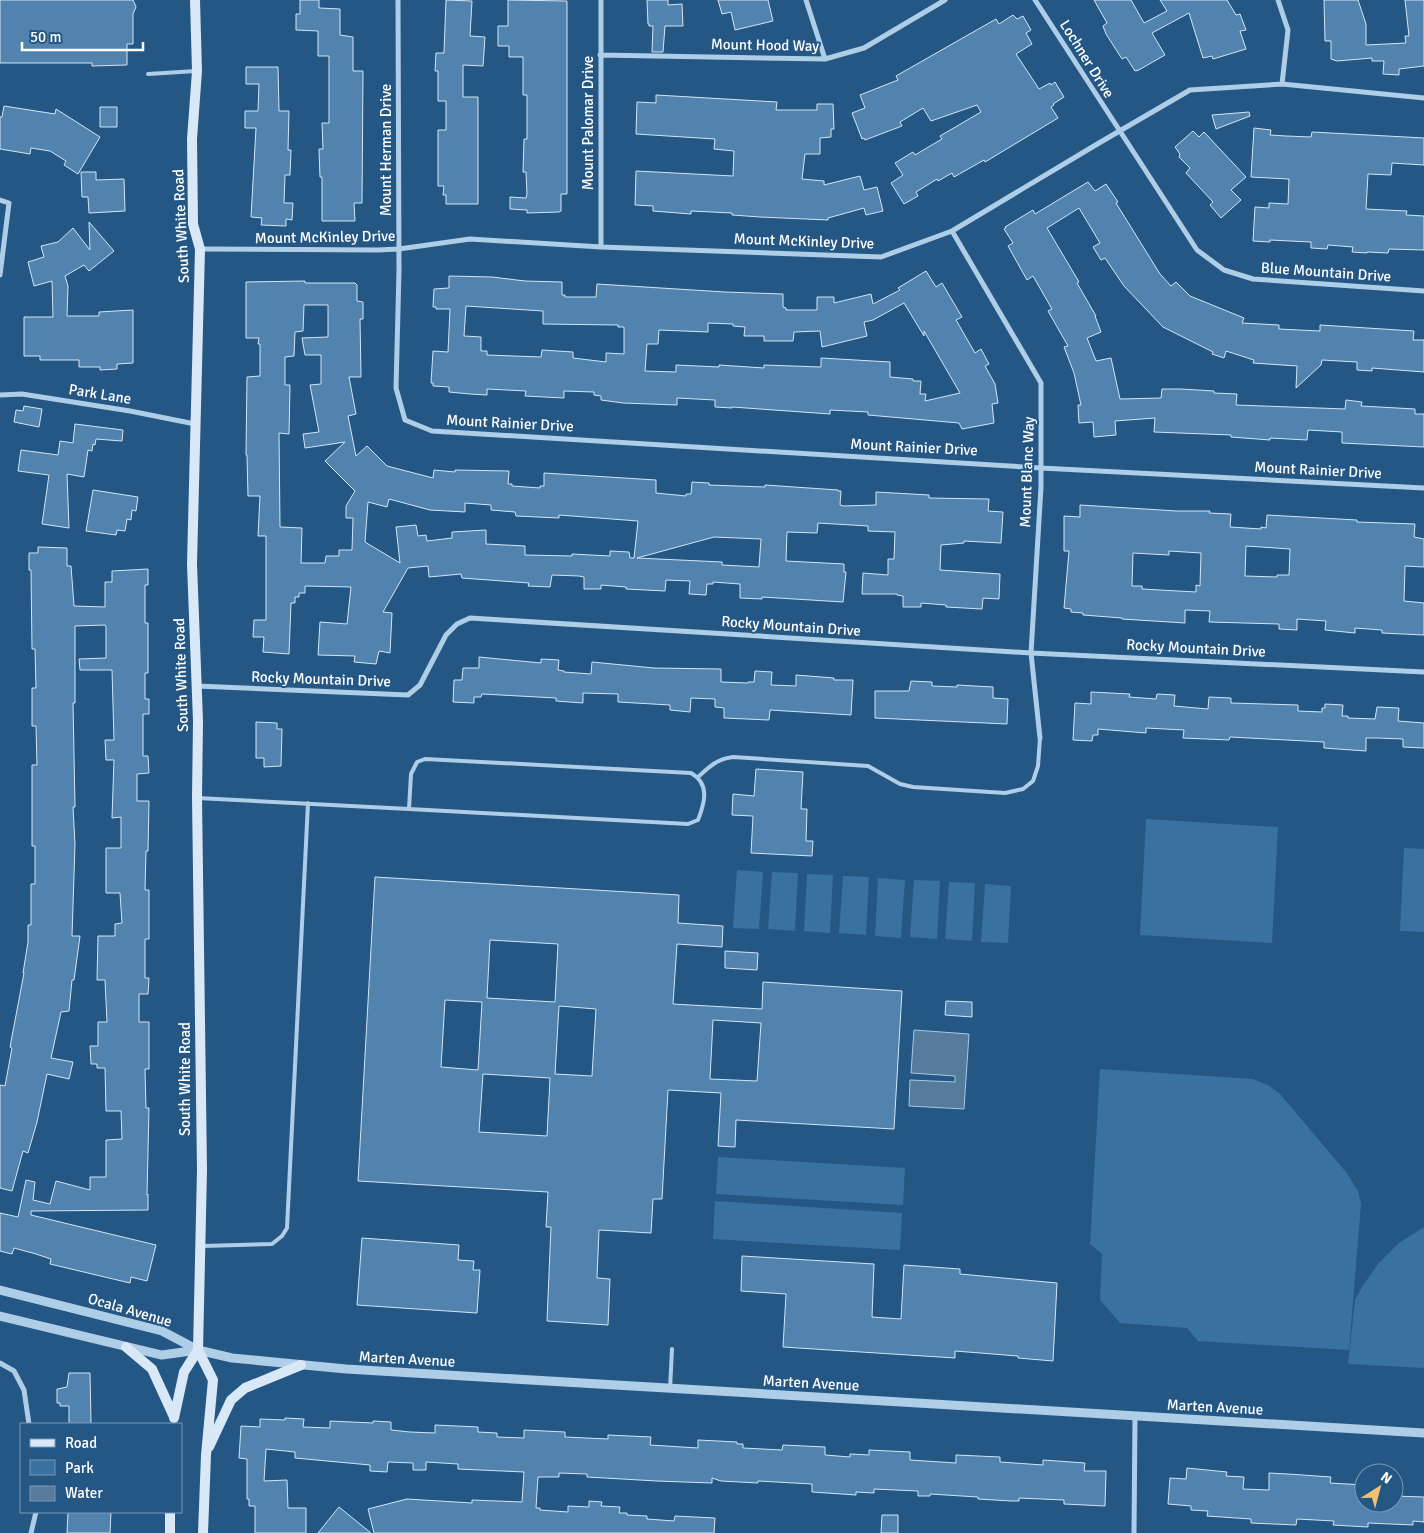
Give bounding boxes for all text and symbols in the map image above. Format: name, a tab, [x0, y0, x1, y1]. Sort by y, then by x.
street label: Lochner Drive	[1056, 17, 1118, 101]
scale bar	[22, 20, 144, 52]
text: 50 m	[30, 28, 61, 46]
street label: Mount Hood Way	[711, 35, 819, 55]
street label: Mount Palomar Drive	[579, 56, 597, 190]
street label: Mount Herman Drive	[377, 84, 395, 216]
street label: South White Road	[169, 169, 193, 283]
street label: Mount McKinley Drive	[255, 227, 395, 247]
street label: Mount McKinley Drive	[733, 230, 875, 252]
street label: Blue Mountain Drive	[1260, 258, 1392, 286]
street label: Park Lane	[67, 380, 133, 408]
street label: Mount Rainier Drive	[446, 411, 574, 435]
street label: Mount Blanc Way	[1016, 416, 1038, 528]
street label: Mount Rainier Drive	[850, 435, 978, 459]
street label: Mount Rainier Drive	[1254, 458, 1382, 482]
street label: Rocky Mountain Drive	[721, 612, 861, 640]
street label: South White Road	[170, 618, 192, 732]
street label: Rocky Mountain Drive	[1126, 635, 1266, 661]
street label: Rocky Mountain Drive	[251, 668, 391, 690]
street label: South White Road	[176, 1022, 194, 1136]
street label: Ocala Avenue	[86, 1289, 174, 1331]
street label: Marten Avenue	[358, 1347, 456, 1371]
street label: Marten Avenue	[762, 1371, 860, 1395]
street label: Marten Avenue	[1166, 1395, 1264, 1419]
legend	[20, 1423, 182, 1513]
text: Road	[65, 1434, 97, 1452]
text: Park	[65, 1459, 94, 1477]
north arrow	[1354, 1463, 1404, 1513]
text: N	[1377, 1468, 1395, 1488]
text: Water	[65, 1484, 103, 1502]

